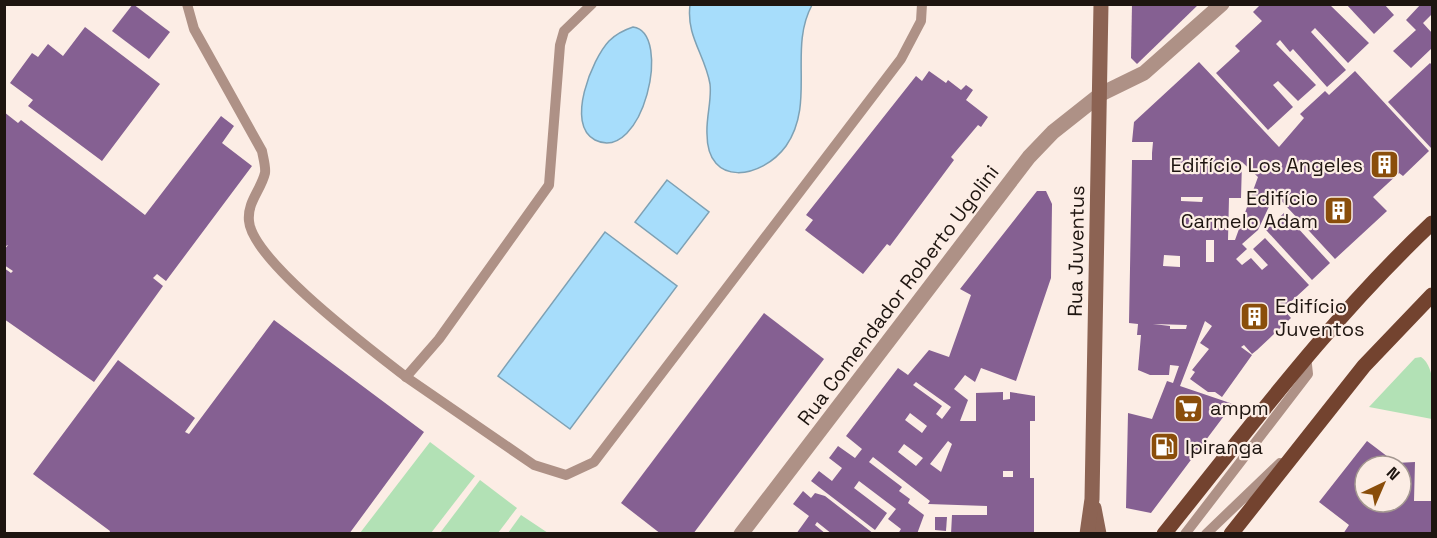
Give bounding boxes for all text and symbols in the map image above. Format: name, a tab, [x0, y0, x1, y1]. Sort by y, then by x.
building icon: Edifício Los Angeles	[1368, 149, 1400, 181]
place label: Edifício Los Angeles	[1170, 152, 1363, 178]
street label: Rua Comendador Roberto Ugolini	[792, 160, 1004, 430]
street label: Rua Juventus	[1062, 185, 1090, 317]
place label: Edifício Carmelo Adam	[1181, 185, 1318, 234]
building icon: Edifício Carmelo Adam	[1323, 194, 1355, 226]
place label: Edifício Juventos	[1275, 293, 1365, 342]
building icon: Edifício Juventos	[1238, 301, 1270, 333]
supermarket icon: ampm	[1173, 392, 1205, 424]
place label: ampm	[1210, 395, 1269, 421]
fuel station icon: Ipiranga	[1148, 431, 1180, 463]
place label: Ipiranga	[1185, 434, 1263, 460]
north arrow	[1353, 454, 1413, 514]
text: N	[1382, 462, 1404, 485]

